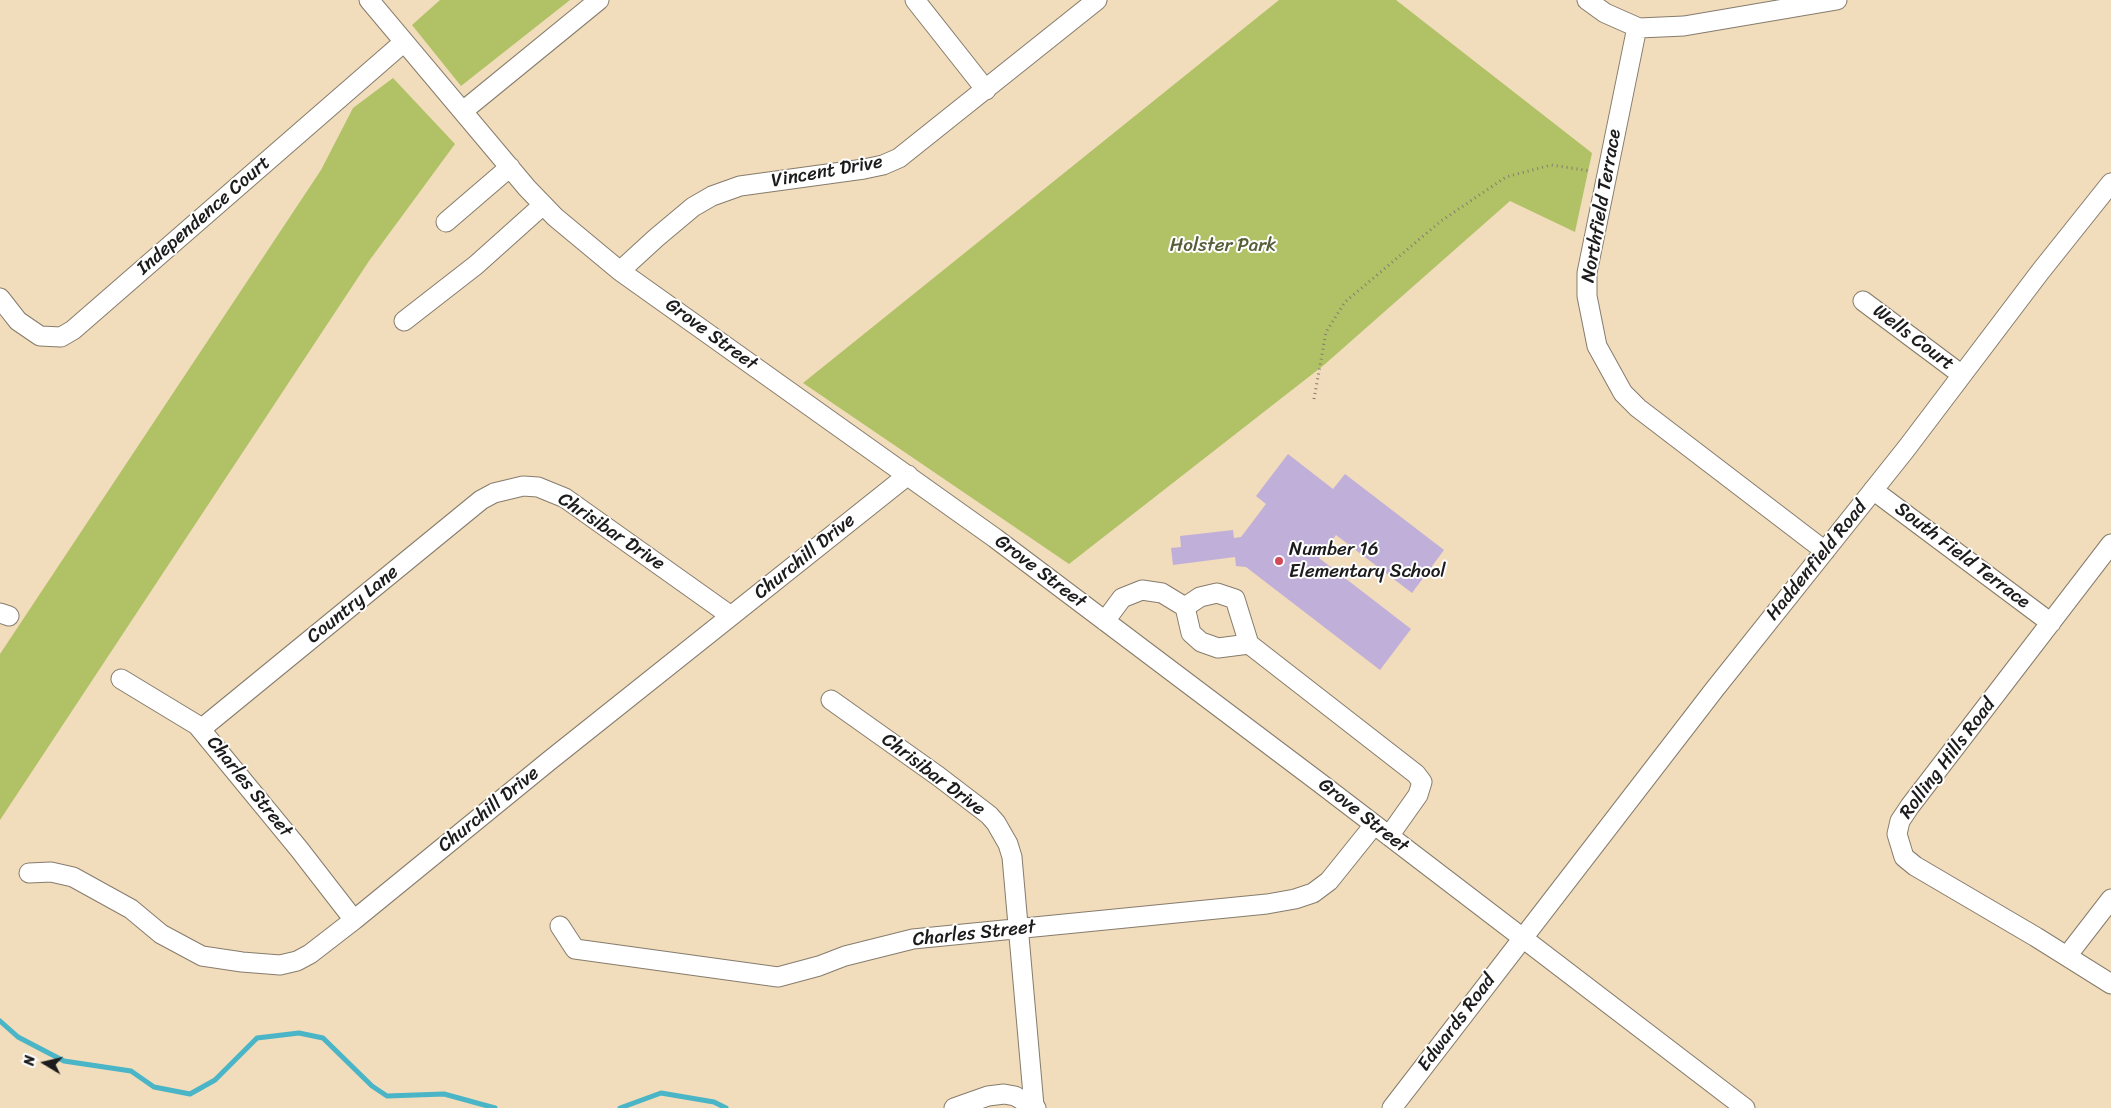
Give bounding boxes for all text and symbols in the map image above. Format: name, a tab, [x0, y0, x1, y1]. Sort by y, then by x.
street label: Northfield Terrace	[1577, 127, 1627, 285]
street label: Vincent Drive	[770, 151, 884, 193]
street label: Independence Court	[133, 152, 275, 280]
park label: Holster Park	[1170, 235, 1276, 257]
street label: Grove Street	[661, 294, 761, 376]
street label: Wells Court	[1868, 300, 1958, 376]
street label: Chrisibar Drive	[553, 488, 669, 576]
street label: Haddenfield Road	[1762, 497, 1872, 625]
street label: South Field Terrace	[1890, 498, 2034, 614]
street label: Churchill Drive	[750, 509, 860, 605]
street label: Grove Street	[990, 530, 1090, 614]
place label: Number 16 Elementary School	[1289, 539, 1446, 583]
marker: Number 16 Elementary School	[1273, 555, 1285, 567]
street label: Country Lane	[303, 561, 403, 649]
street label: Rolling Hills Road	[1895, 694, 2001, 824]
street label: Chrisibar Drive	[877, 729, 989, 821]
street label: Charles Street	[201, 732, 297, 842]
street label: Churchill Drive	[434, 762, 544, 858]
street label: Grove Street	[1313, 774, 1413, 858]
street label: Charles Street	[912, 916, 1036, 952]
street label: Edwards Road	[1413, 970, 1501, 1076]
north arrow	[20, 1038, 70, 1088]
text: N	[17, 1054, 43, 1067]

